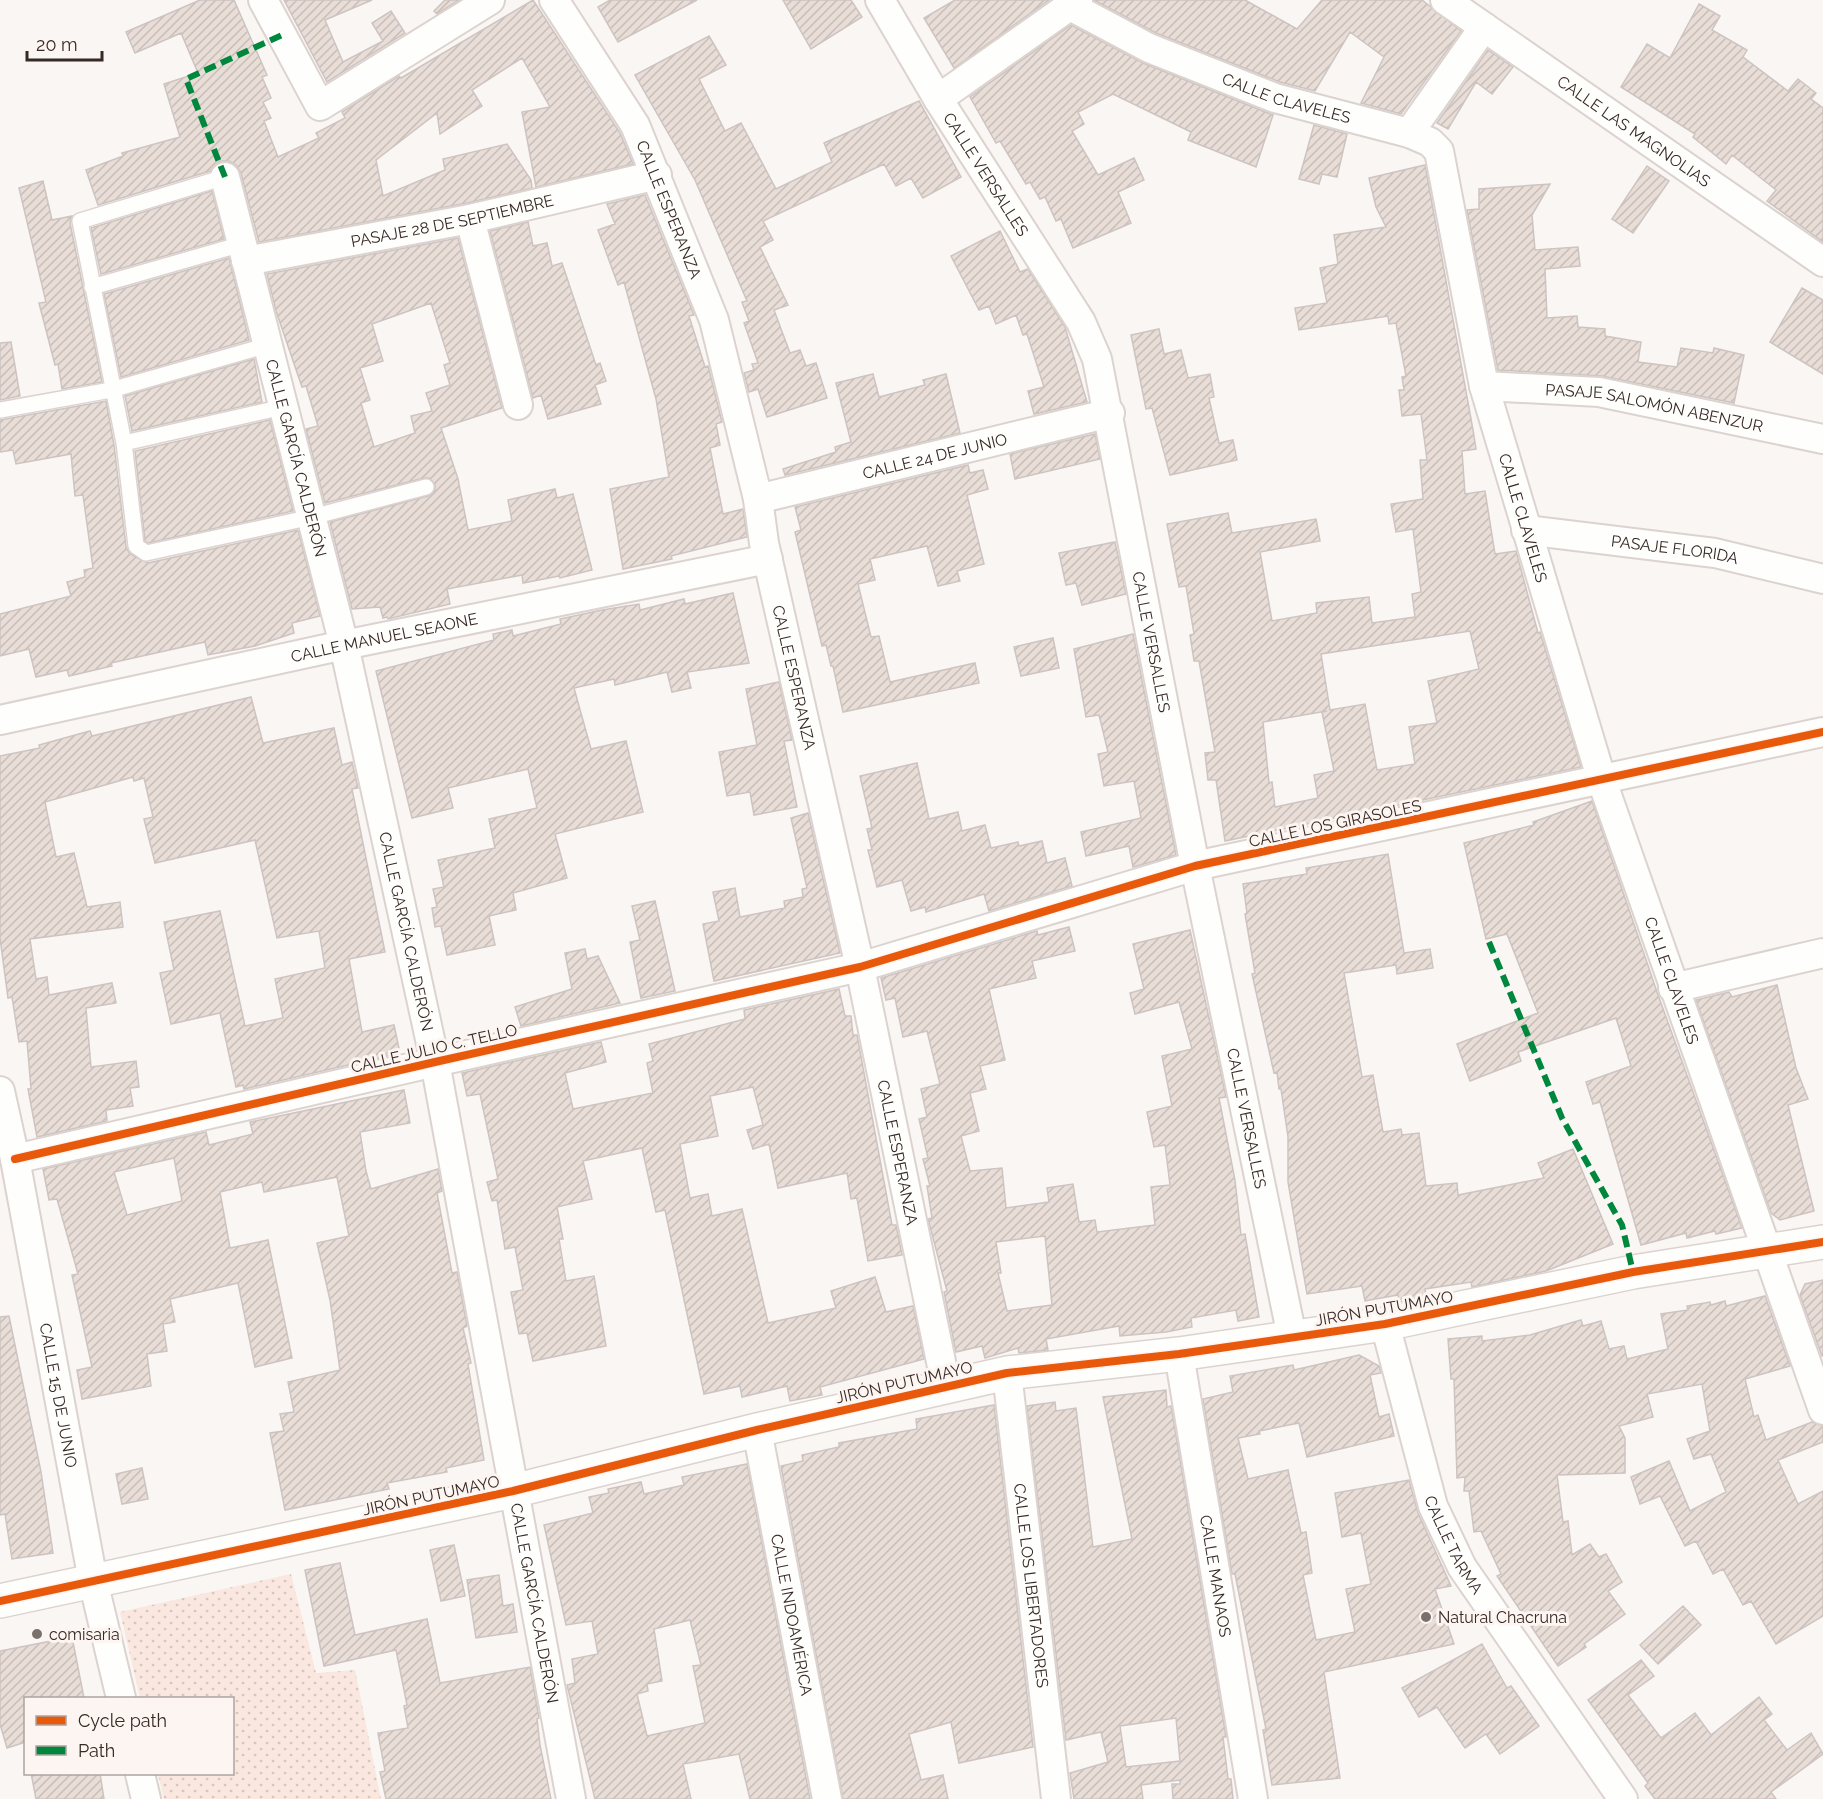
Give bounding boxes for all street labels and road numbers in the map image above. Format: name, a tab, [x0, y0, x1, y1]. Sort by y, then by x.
street label: CALLE CLAVELES	[1219, 69, 1353, 127]
street label: CALLE LAS MAGNOLIAS	[1554, 72, 1714, 191]
street label: CALLE VERSALLES	[939, 109, 1033, 240]
street label: CALLE ESPERANZA	[632, 138, 705, 282]
street label: PASAJE 28 DE SEPTIEMBRE	[349, 191, 556, 251]
street label: CALLE GARCÍA CALDERÓN	[262, 357, 330, 559]
street label: PASAJE SALOMÓN ABENZUR	[1545, 380, 1765, 436]
street label: CALLE 24 DE JUNIO	[861, 429, 1009, 483]
street label: CALLE CLAVELES	[1495, 451, 1551, 585]
street label: PASAJE FLORIDA	[1610, 531, 1740, 568]
street label: CALLE VERSALLES	[1128, 570, 1174, 714]
street label: CALLE ESPERANZA	[768, 603, 820, 752]
street label: CALLE MANUEL SEAONE	[289, 609, 480, 666]
street label: CALLE LOS GIRASOLES	[1247, 796, 1423, 851]
street label: CALLE GARCÍA CALDERÓN	[375, 830, 437, 1033]
street label: CALLE CLAVELES	[1640, 914, 1703, 1047]
street label: CALLE JULIO C. TELLO	[349, 1020, 519, 1077]
street label: CALLE VERSALLES	[1223, 1046, 1270, 1191]
street label: CALLE ESPERANZA	[873, 1078, 922, 1227]
street label: JIRÓN PUTUMAYO	[1313, 1286, 1455, 1330]
street label: CALLE 15 DE JUNIO	[36, 1322, 81, 1469]
street label: JIRÓN PUTUMAYO	[834, 1357, 974, 1407]
street label: JIRÓN PUTUMAYO	[361, 1471, 501, 1519]
street label: CALLE LOS LIBERTADORES	[1010, 1482, 1052, 1689]
street label: CALLE TARMA	[1421, 1494, 1487, 1598]
street label: CALLE GARCÍA CALDERÓN	[507, 1502, 562, 1705]
street label: CALLE MANAOS	[1196, 1514, 1235, 1639]
street label: CALLE INDOAMÉRICA	[767, 1532, 816, 1697]

